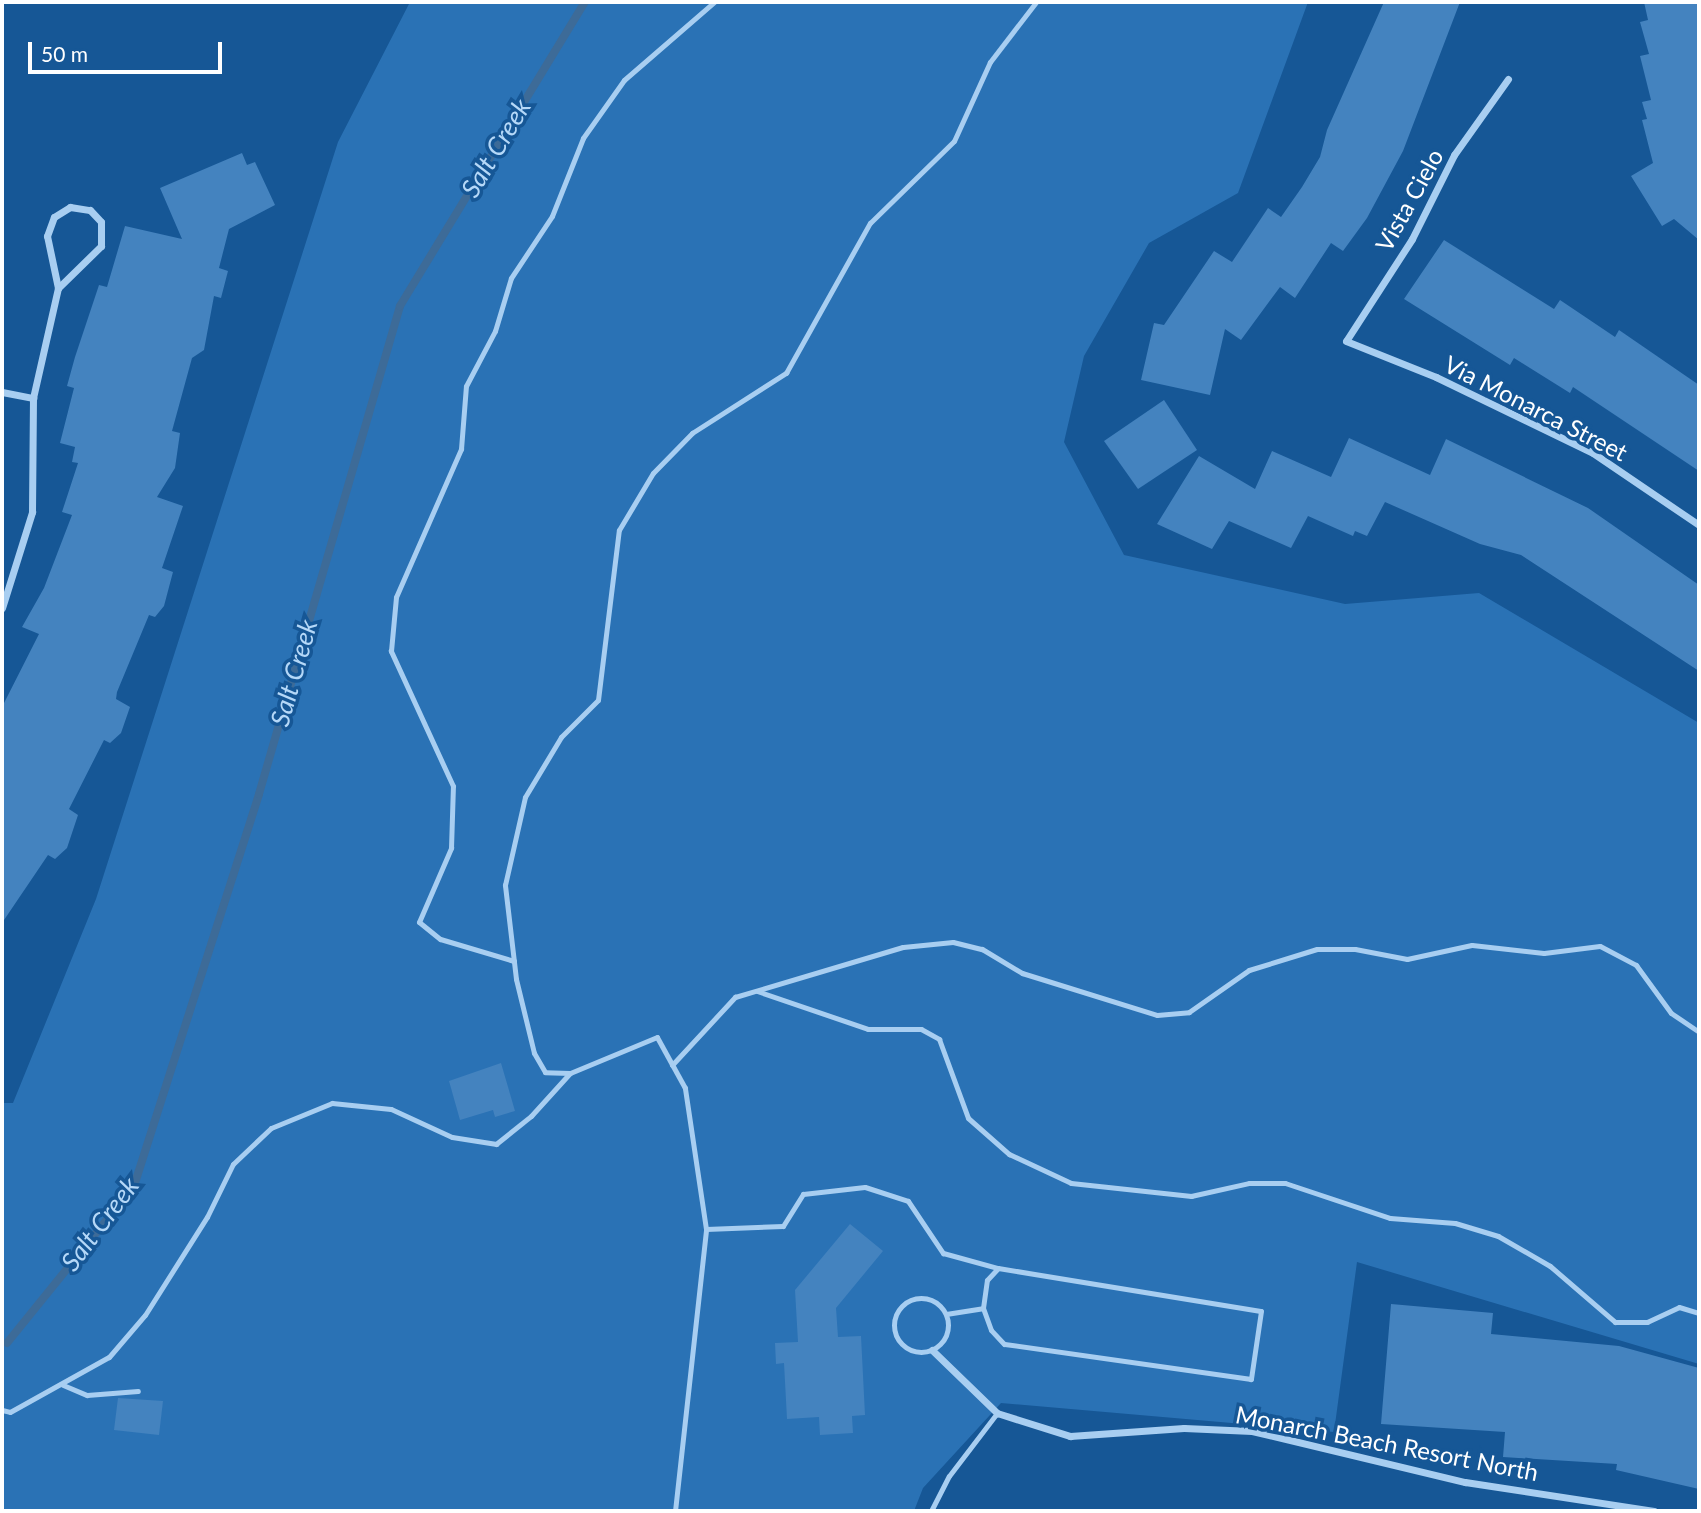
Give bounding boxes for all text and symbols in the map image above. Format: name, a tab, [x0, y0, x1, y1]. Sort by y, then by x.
scale bar	[32, 28, 226, 72]
text: 50 m	[41, 41, 88, 66]
water label: Salt Creek	[455, 93, 537, 203]
street label: Vista Cielo	[1369, 144, 1449, 256]
street label: Via Monarca Street	[1440, 349, 1632, 467]
water label: Salt Creek	[264, 616, 324, 730]
water label: Salt Creek	[55, 1171, 145, 1277]
street label: Monarch Beach Resort North	[1233, 1400, 1541, 1486]

